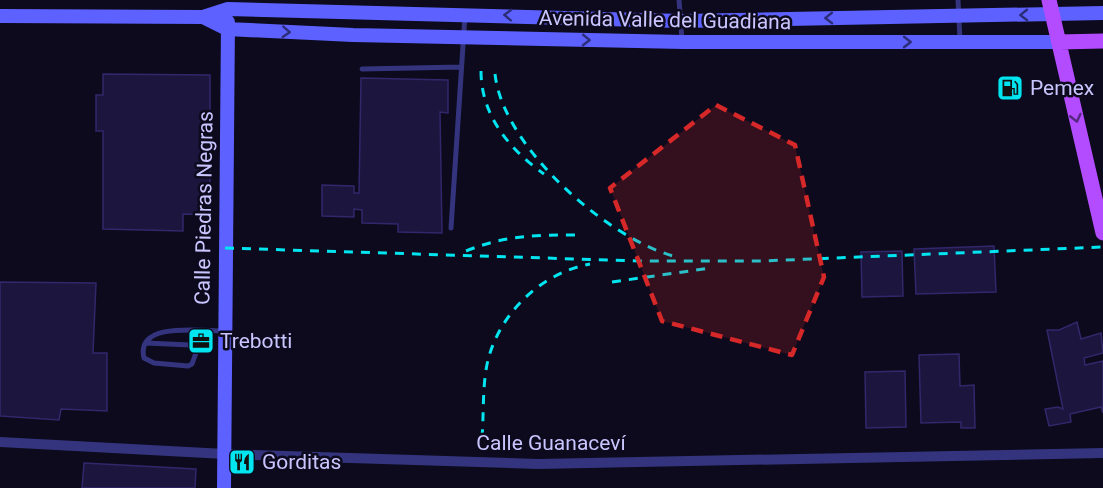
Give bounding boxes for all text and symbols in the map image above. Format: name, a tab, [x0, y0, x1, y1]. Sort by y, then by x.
street label: Avenida Valle del Guadiana	[539, 6, 791, 34]
one-way arrow	[503, 8, 512, 21]
one-way arrow	[1019, 9, 1028, 21]
one-way arrow	[824, 12, 833, 25]
one-way arrow	[281, 25, 290, 38]
one-way arrow	[581, 34, 590, 46]
one-way arrow	[902, 36, 911, 48]
fuel station icon: Pemex	[995, 73, 1025, 103]
place label: Pemex	[1030, 76, 1094, 100]
street label: Calle Piedras Negras	[190, 111, 218, 305]
one-way arrow	[1069, 113, 1082, 123]
office icon: Trebotti	[186, 326, 216, 356]
place label: Trebotti	[220, 329, 292, 353]
street label: Calle Guanaceví	[476, 431, 626, 455]
restaurant icon: Gorditas	[227, 447, 257, 477]
place label: Gorditas	[262, 450, 341, 474]

